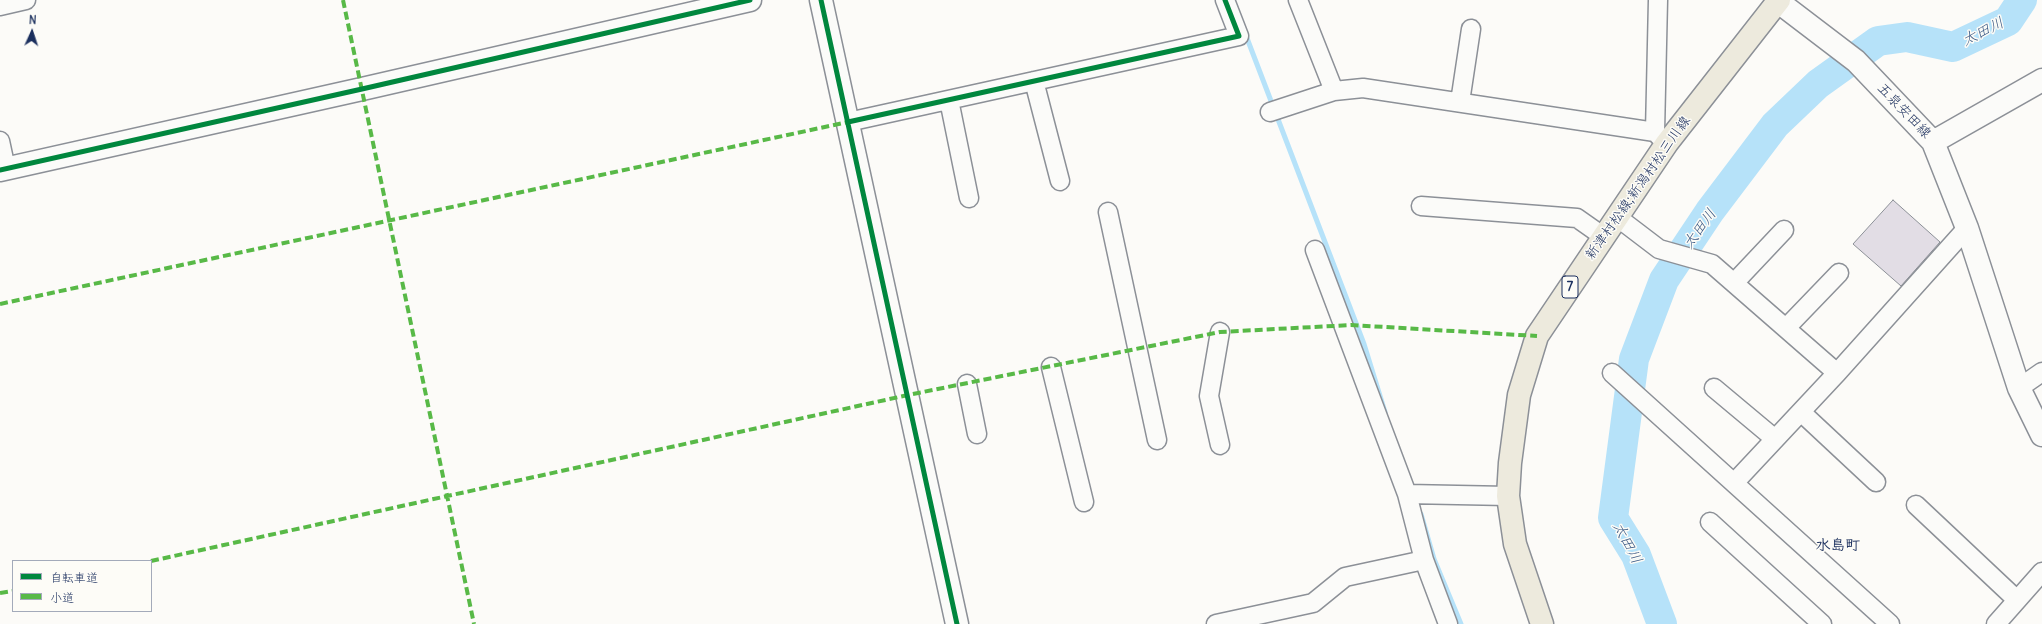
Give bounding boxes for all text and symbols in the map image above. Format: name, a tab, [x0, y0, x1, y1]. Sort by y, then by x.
north arrow	[12, 12, 52, 52]
text: N	[28, 13, 37, 27]
water label: 太田川	[1959, 14, 2007, 50]
street label: 五泉安田線	[1874, 80, 1934, 142]
street label: 新津村松線;新潟村松三川線	[1582, 113, 1694, 263]
water label: 太田川	[1679, 206, 1721, 252]
road number: 7	[1562, 276, 1578, 298]
water label: 太田川	[1608, 519, 1646, 567]
district label: 水島町	[1816, 537, 1860, 555]
legend	[12, 560, 152, 612]
text: 自転車道	[50, 570, 98, 585]
text: 小道	[50, 590, 74, 605]

